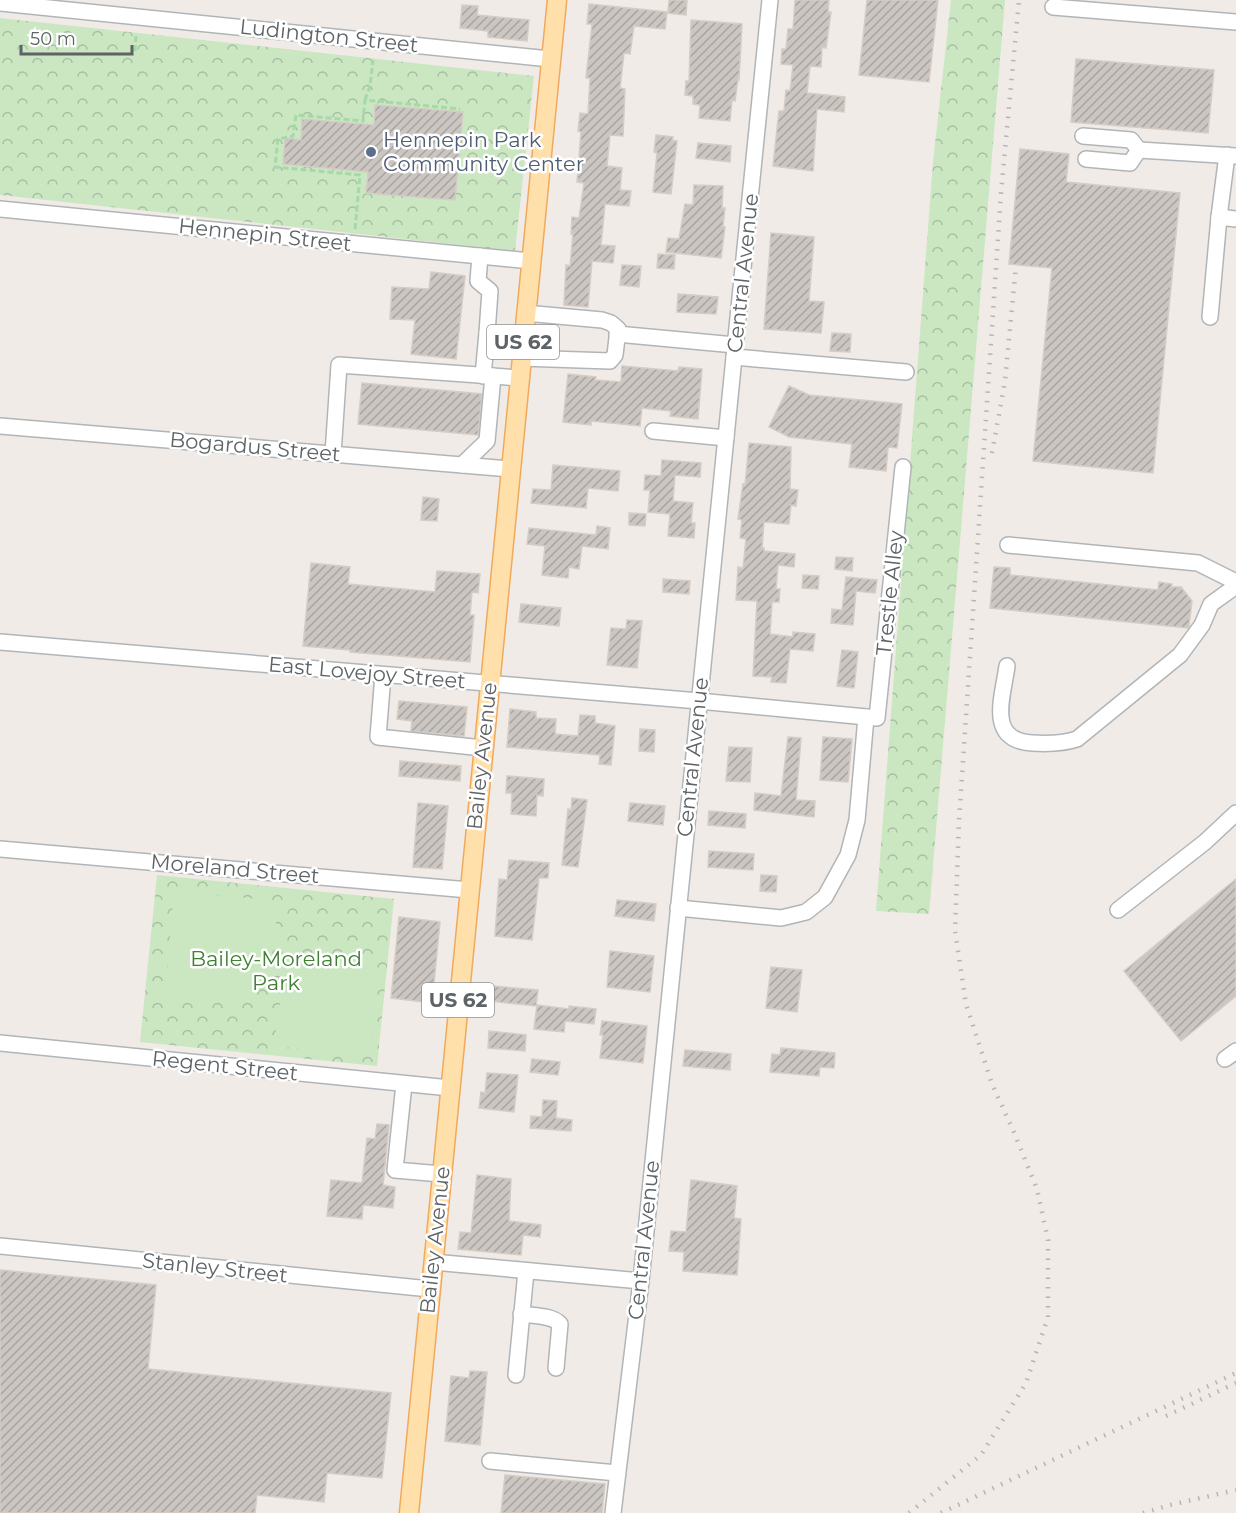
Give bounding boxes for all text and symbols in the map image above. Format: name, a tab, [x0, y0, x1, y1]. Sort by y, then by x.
street label: Ludington Street	[239, 14, 420, 57]
scale bar	[21, 18, 132, 56]
text: 50 m	[30, 28, 76, 50]
place label: Hennepin Park Community Center	[383, 127, 584, 176]
marker: Hennepin Park Community Center	[364, 145, 378, 159]
street label: Central Avenue	[722, 192, 763, 354]
street label: Hennepin Street	[177, 213, 353, 256]
road number: US 62	[487, 325, 559, 359]
street label: Bogardus Street	[169, 427, 342, 466]
street label: Trestle Alley	[871, 529, 909, 657]
street label: East Lovejoy Street	[267, 651, 467, 694]
street label: Central Avenue	[672, 676, 713, 838]
street label: Bailey Avenue	[461, 681, 502, 831]
street label: Moreland Street	[150, 849, 321, 888]
park label: Bailey-Moreland Park	[190, 946, 362, 995]
road number: US 62	[422, 983, 494, 1017]
street label: Regent Street	[151, 1045, 299, 1086]
street label: Central Avenue	[623, 1159, 664, 1321]
street label: Bailey Avenue	[414, 1165, 455, 1315]
street label: Stanley Street	[141, 1247, 289, 1288]

